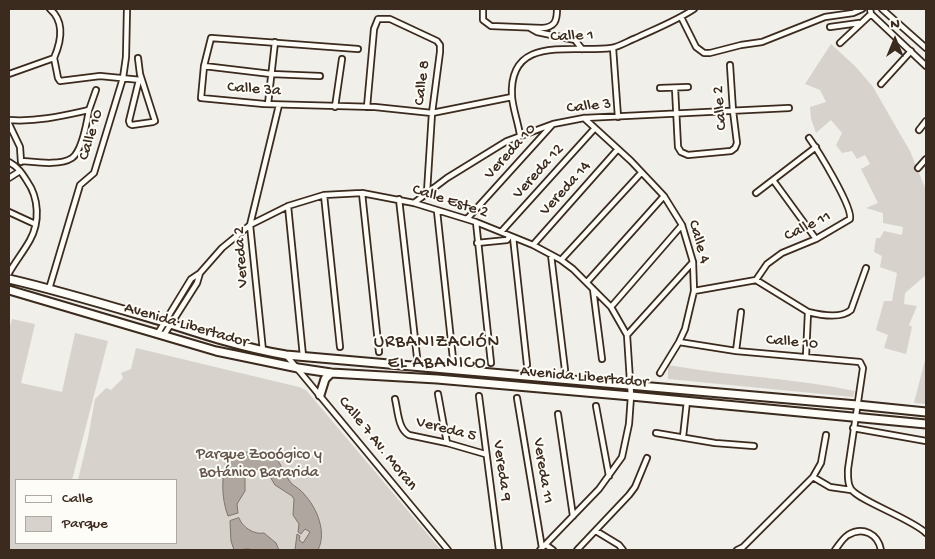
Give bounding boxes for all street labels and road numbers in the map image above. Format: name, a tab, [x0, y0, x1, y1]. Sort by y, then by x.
street label: Calle 1	[550, 27, 594, 47]
street label: Calle 8	[411, 59, 435, 107]
street label: Calle 3a	[226, 79, 282, 101]
street label: Calle 2	[709, 85, 733, 131]
street label: Calle 3	[566, 95, 612, 119]
street label: Calle 10	[75, 107, 109, 163]
street label: Vereda 10	[481, 120, 541, 184]
street label: Vereda 12	[509, 141, 569, 203]
street label: Vereda 14	[536, 158, 596, 220]
street label: Calle Este 2	[410, 181, 490, 223]
street label: Calle 11	[782, 208, 834, 246]
street label: Calle 4	[683, 218, 713, 266]
street label: Vereda 2	[230, 226, 254, 288]
street label: Avenida Libertador	[122, 299, 250, 353]
street label: Calle 10	[765, 331, 819, 355]
street label: Avenida Libertador	[519, 363, 649, 393]
street label: Calle 7 Av. Moran	[333, 393, 421, 495]
street label: Vereda 5	[414, 413, 478, 447]
street label: Vereda 11	[527, 437, 557, 505]
street label: Vereda 9	[487, 439, 515, 503]

